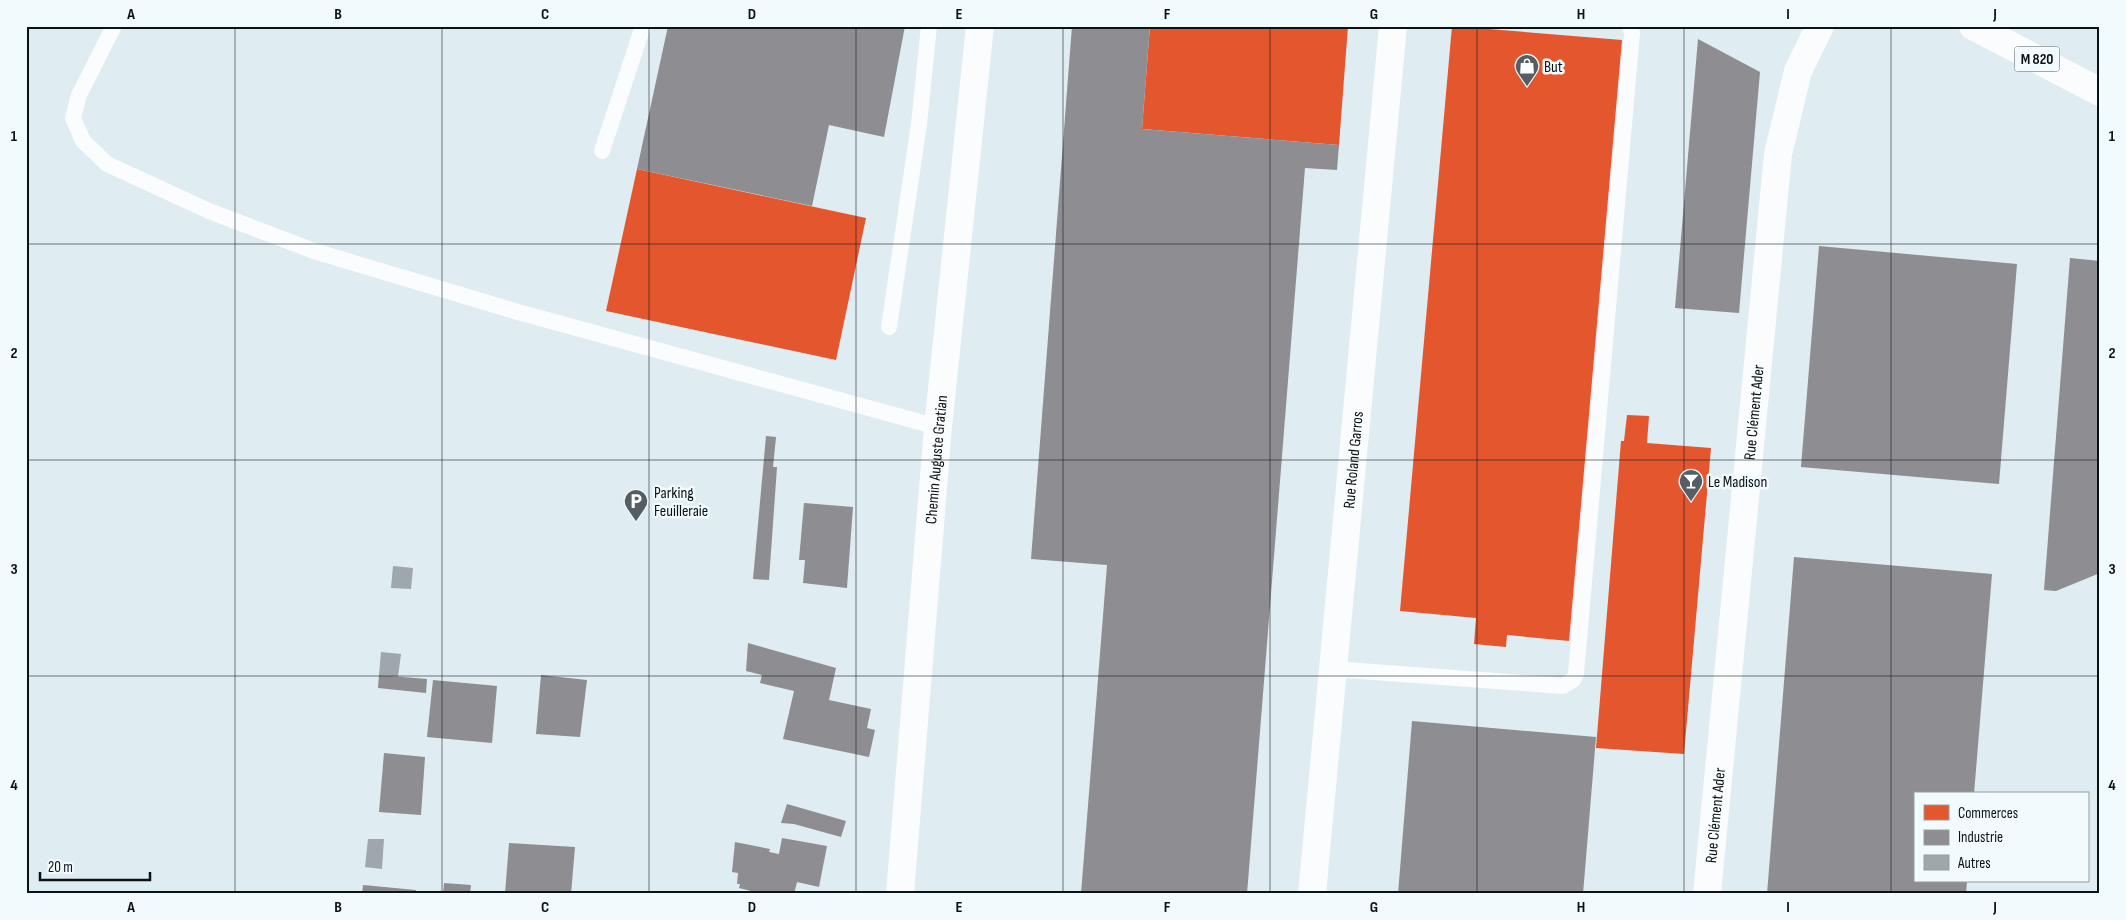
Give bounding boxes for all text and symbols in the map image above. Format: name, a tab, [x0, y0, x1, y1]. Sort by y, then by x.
text: A	[126, 5, 135, 24]
text: B	[334, 5, 342, 24]
text: C	[541, 5, 549, 24]
text: D	[748, 5, 756, 24]
text: E	[956, 5, 963, 24]
text: F	[1164, 5, 1171, 24]
text: G	[1370, 5, 1378, 24]
text: H	[1577, 5, 1585, 24]
text: I	[1786, 5, 1790, 24]
text: J	[1992, 5, 1997, 24]
road number: M 820	[2014, 46, 2060, 72]
shop icon: But	[1514, 53, 1540, 87]
place label: But	[1544, 58, 1563, 77]
text: 1	[11, 127, 18, 146]
text: 1	[2109, 127, 2116, 146]
text: 2	[10, 344, 18, 363]
text: 2	[2108, 344, 2116, 363]
street label: Rue Clément Ader	[1741, 363, 1769, 461]
street label: Chemin Auguste Gratian	[922, 394, 952, 525]
street label: Rue Roland Garros	[1340, 410, 1368, 509]
bar icon: Le Madison	[1678, 468, 1704, 502]
place label: Le Madison	[1708, 473, 1767, 492]
place label: Parking Feuilleraie	[654, 484, 708, 521]
parking icon: Parking Feuilleraie	[623, 488, 649, 522]
text: 3	[10, 560, 18, 579]
text: 3	[2108, 560, 2116, 579]
street label: Rue Clément Ader	[1702, 767, 1730, 864]
text: 4	[10, 776, 18, 795]
text: 4	[2108, 776, 2116, 795]
legend	[1914, 792, 2088, 882]
text: Commerces	[1958, 804, 2018, 823]
text: Industrie	[1958, 828, 2003, 847]
scale bar	[40, 850, 150, 882]
text: Autres	[1957, 854, 1991, 873]
text: 20 m	[48, 858, 73, 877]
text: A	[126, 898, 135, 917]
text: B	[334, 898, 342, 917]
text: C	[541, 898, 549, 917]
text: D	[748, 898, 756, 917]
text: E	[956, 898, 963, 917]
text: F	[1164, 898, 1171, 917]
text: G	[1370, 898, 1378, 917]
text: H	[1577, 898, 1585, 917]
text: I	[1786, 898, 1790, 917]
text: J	[1992, 898, 1997, 917]

